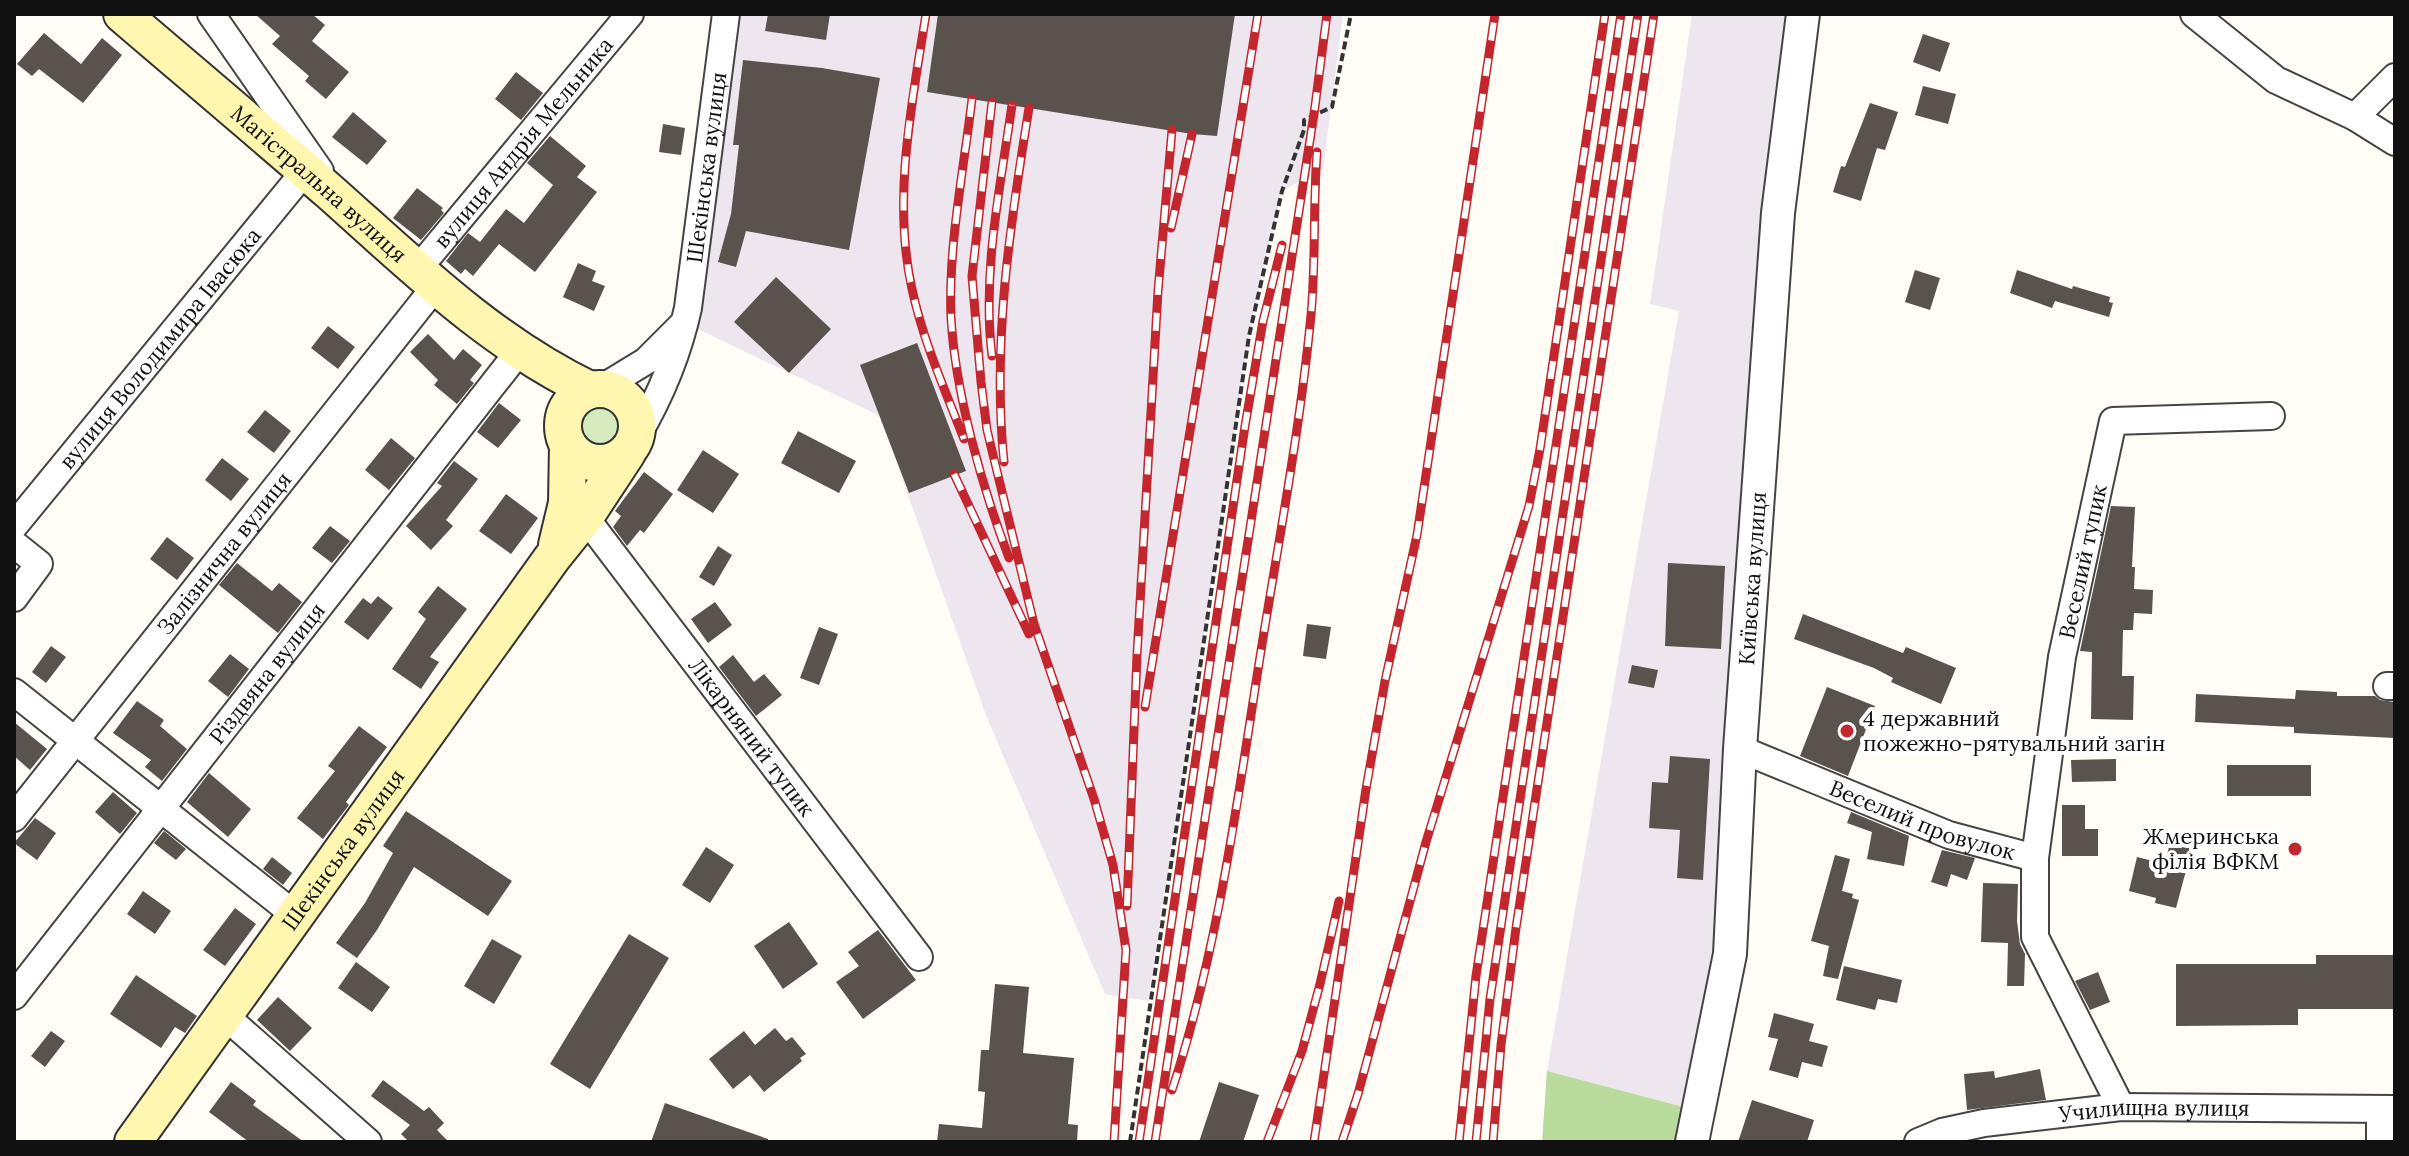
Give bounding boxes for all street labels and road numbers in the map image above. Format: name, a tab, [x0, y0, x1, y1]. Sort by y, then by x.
street label: вулиця Андрія Мельника	[427, 31, 619, 253]
street label: Шекінська вулиця	[680, 70, 732, 265]
street label: Магістральна вулиця	[225, 99, 413, 268]
street label: вулиця Володимира Івасюка	[53, 222, 267, 474]
street label: Залізнична вулиця	[151, 466, 297, 640]
street label: Веселий тупик	[2052, 482, 2113, 641]
street label: Київська вулиця	[1732, 491, 1772, 666]
street label: Різдвяна вулиця	[203, 597, 331, 750]
street label: Лікарняний тупик	[683, 652, 821, 822]
street label: Шекінська вулиця	[275, 763, 410, 936]
street label: Веселий провулок	[1825, 773, 2018, 866]
street label: Училищна вулиця	[2056, 1093, 2250, 1128]

